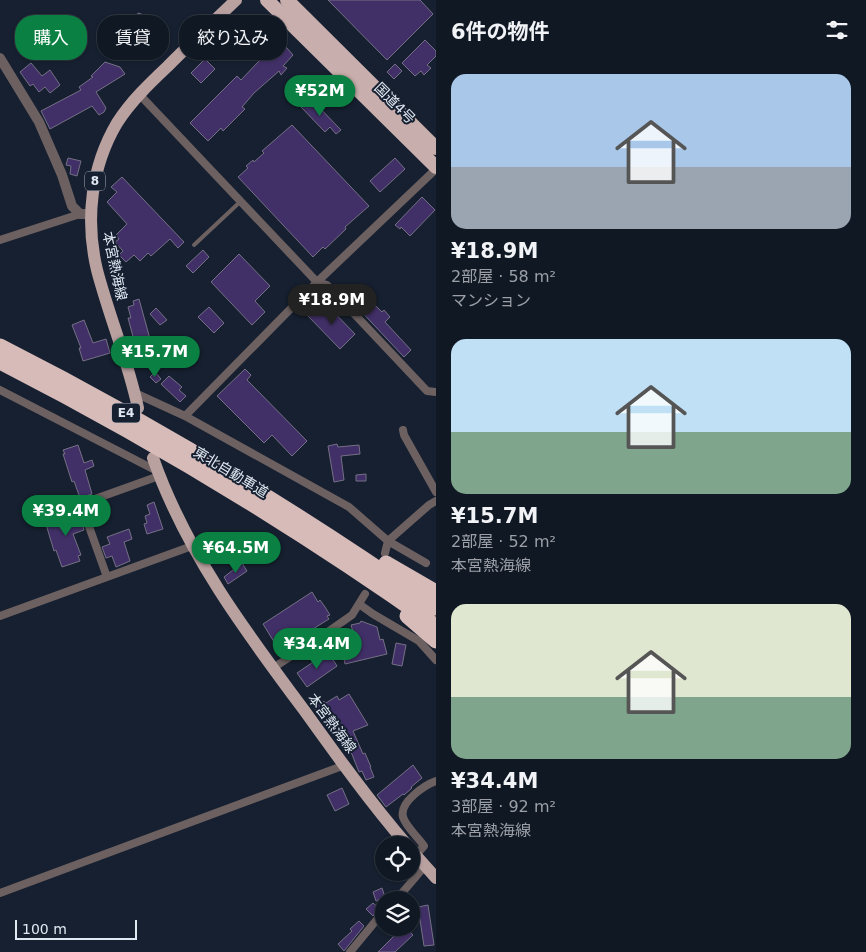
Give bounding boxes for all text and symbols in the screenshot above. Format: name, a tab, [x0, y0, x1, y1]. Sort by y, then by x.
chip: 購入	[15, 15, 87, 60]
chip: 賃貸	[97, 15, 169, 60]
chip: 絞り込み	[179, 15, 287, 60]
icon: filters	[823, 16, 851, 44]
text: 6件の物件	[451, 20, 550, 44]
pin: ¥52M	[290, 74, 350, 117]
street label: 国道4号	[371, 79, 419, 127]
text: ¥52M	[295, 81, 345, 100]
icon: home	[606, 107, 696, 197]
road number: 8	[85, 172, 105, 190]
street label: 本宮熱海線	[100, 230, 130, 302]
text: ¥18.9M	[451, 239, 538, 263]
text: 2部屋 · 58 m²	[451, 267, 556, 286]
pin: ¥18.9M	[291, 284, 373, 326]
text: ¥18.9M	[299, 290, 365, 309]
text: マンション	[451, 291, 531, 310]
pin: ¥15.7M	[114, 336, 196, 378]
text: ¥15.7M	[122, 342, 188, 361]
icon: home	[606, 372, 696, 462]
road number: E4	[112, 403, 140, 422]
street label: 東北自動車道	[191, 444, 271, 500]
pin: ¥39.4M	[25, 494, 107, 537]
text: ¥39.4M	[33, 501, 99, 520]
text: ¥15.7M	[451, 504, 538, 528]
pin: ¥64.5M	[195, 532, 277, 574]
text: 2部屋 · 52 m²	[451, 532, 556, 551]
text: ¥64.5M	[203, 538, 269, 557]
text: 本宮熱海線	[451, 556, 531, 575]
pin: ¥34.4M	[276, 628, 358, 670]
text: ¥34.4M	[284, 634, 350, 653]
icon: home	[606, 637, 696, 727]
street label: 本宮熱海線	[305, 690, 359, 756]
text: ¥34.4M	[451, 769, 538, 793]
text: 3部屋 · 92 m²	[451, 797, 556, 816]
text: 本宮熱海線	[451, 821, 531, 840]
map controls	[375, 836, 420, 936]
button: locate	[375, 836, 420, 881]
button: layers	[375, 891, 420, 936]
scale bar	[15, 917, 138, 940]
text: 100 m	[22, 921, 67, 937]

